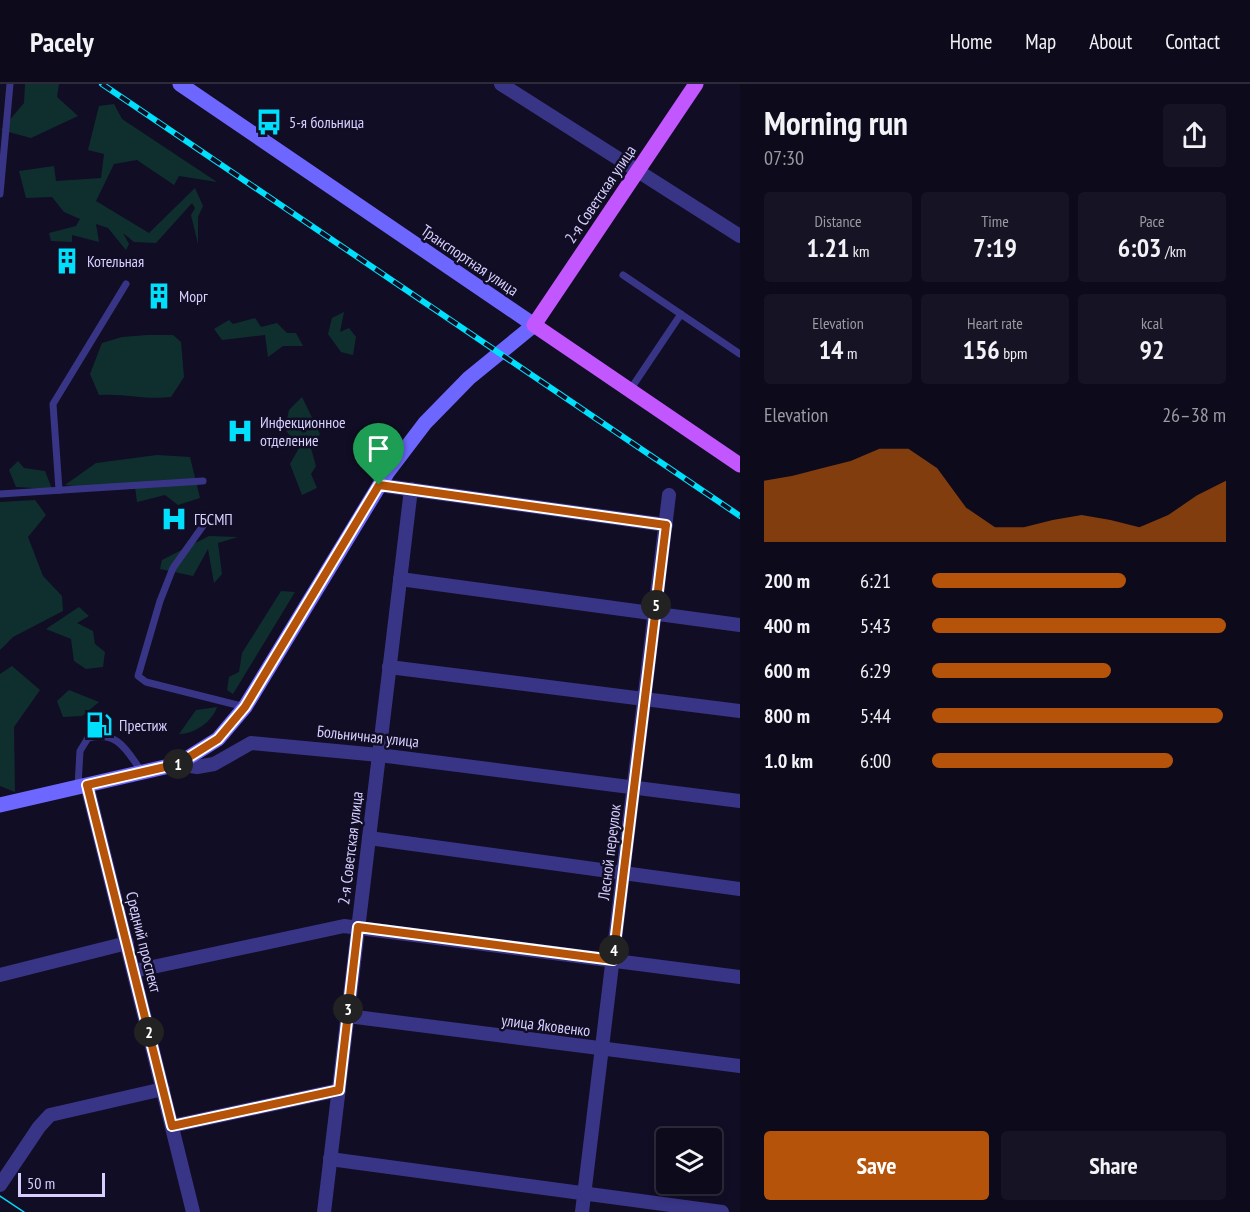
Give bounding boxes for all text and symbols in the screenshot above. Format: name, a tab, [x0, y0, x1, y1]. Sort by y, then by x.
text: Pacely	[30, 23, 94, 60]
text: Home	[950, 28, 992, 55]
text: Map	[1025, 28, 1056, 55]
text: About	[1089, 28, 1132, 55]
text: Contact	[1165, 28, 1220, 55]
text: Morning run	[764, 101, 908, 144]
button: share	[1163, 104, 1226, 167]
bus stop icon: 5-я больница	[254, 107, 284, 137]
place label: 5-я больница	[289, 112, 364, 132]
street label: 2-я Советская улица	[560, 141, 640, 247]
text: 07:30	[764, 145, 804, 171]
text: Distance	[814, 211, 862, 231]
text: Time	[981, 211, 1009, 231]
text: Pace	[1139, 211, 1165, 231]
street label: Транспортная улица	[418, 220, 522, 300]
text: 1.21	[807, 231, 849, 264]
text: 7:19	[973, 231, 1017, 264]
text: 6:03	[1118, 231, 1162, 264]
text: km	[849, 241, 869, 261]
text: /km	[1162, 241, 1186, 261]
building icon: Котельная	[52, 246, 82, 276]
place label: Котельная	[87, 251, 144, 271]
building icon: Морг	[144, 281, 174, 311]
place label: Морг	[179, 286, 208, 306]
text: Elevation	[812, 313, 864, 333]
text: Heart rate	[967, 313, 1023, 333]
text: kcal	[1141, 313, 1163, 333]
text: 14	[819, 333, 844, 366]
text: 156	[962, 333, 1000, 366]
text: 92	[1140, 333, 1164, 366]
text: m	[844, 343, 857, 363]
text: bpm	[1000, 343, 1028, 363]
text: Elevation	[764, 402, 828, 428]
text: 26–38 m	[1162, 402, 1226, 428]
place label: Инфекционное отделение	[260, 412, 346, 450]
hospital icon: Инфекционное отделение	[225, 416, 255, 446]
pin	[353, 423, 404, 485]
icon: arrive	[362, 432, 395, 465]
hospital icon: ГБСМП	[159, 504, 189, 534]
place label: ГБСМП	[194, 509, 233, 529]
text: 200 m	[764, 568, 810, 594]
text: 6:21	[860, 568, 891, 594]
pin: 5	[641, 590, 671, 620]
text: 5	[652, 595, 660, 615]
text: 400 m	[764, 613, 810, 639]
text: 5:43	[860, 613, 891, 639]
text: 600 m	[764, 658, 810, 684]
text: 6:29	[860, 658, 891, 684]
text: 800 m	[764, 703, 810, 729]
text: 5:44	[860, 703, 891, 729]
fuel station icon: Престиж	[84, 710, 114, 740]
place label: Престиж	[119, 715, 168, 735]
street label: Больничная улица	[316, 721, 420, 751]
text: 1.0 km	[764, 748, 813, 774]
text: 6:00	[860, 748, 891, 774]
pin: 1	[163, 749, 193, 779]
text: 1	[174, 754, 182, 774]
street label: 2-я Советская улица	[333, 790, 367, 906]
street label: Лесной переулок	[593, 802, 625, 902]
street label: Средний проспект	[122, 889, 166, 995]
pin: 4	[599, 935, 629, 965]
text: 4	[610, 940, 618, 960]
pin: 3	[333, 994, 363, 1024]
text: 3	[344, 999, 352, 1019]
street label: улица Яковенко	[500, 1010, 592, 1040]
pin: 2	[134, 1017, 164, 1047]
text: 2	[145, 1022, 153, 1042]
map controls	[656, 1128, 722, 1194]
button: layers	[656, 1128, 722, 1194]
button: Save	[764, 1131, 989, 1200]
button: Share	[1001, 1131, 1226, 1200]
scale bar	[18, 1170, 105, 1198]
text: 50 m	[27, 1173, 55, 1193]

